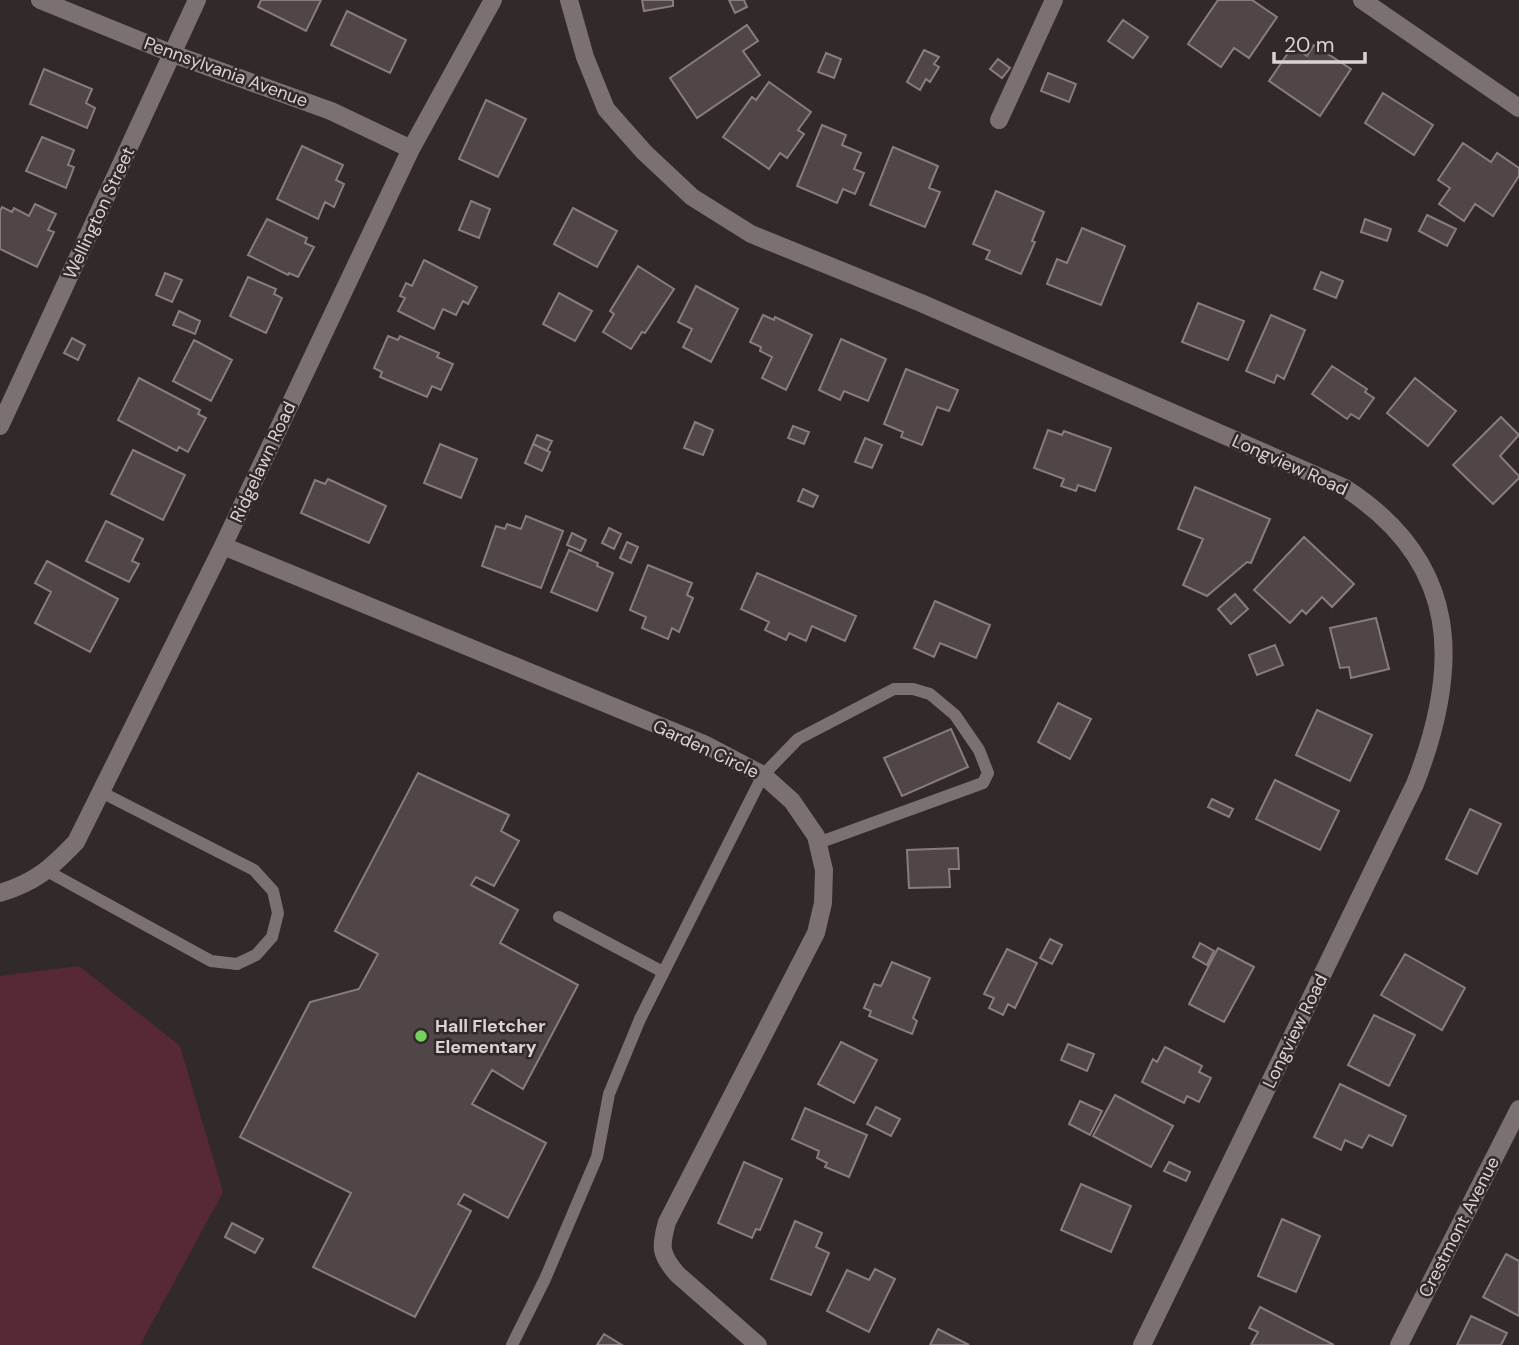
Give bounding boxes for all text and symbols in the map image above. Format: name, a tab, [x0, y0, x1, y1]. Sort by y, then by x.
scale bar	[1274, 21, 1365, 65]
street label: Pennsylvania Avenue	[141, 31, 311, 113]
text: 20 m	[1284, 31, 1335, 59]
street label: Wellington Street	[58, 143, 140, 283]
street label: Ridgelawn Road	[225, 398, 301, 526]
street label: Longview Road	[1228, 429, 1352, 501]
street label: Garden Circle	[649, 714, 763, 784]
street label: Longview Road	[1257, 970, 1333, 1092]
place label: Hall Fletcher Elementary	[435, 1014, 546, 1059]
marker: Hall Fletcher Elementary	[413, 1028, 429, 1044]
street label: Crestmont Avenue	[1413, 1152, 1505, 1302]

